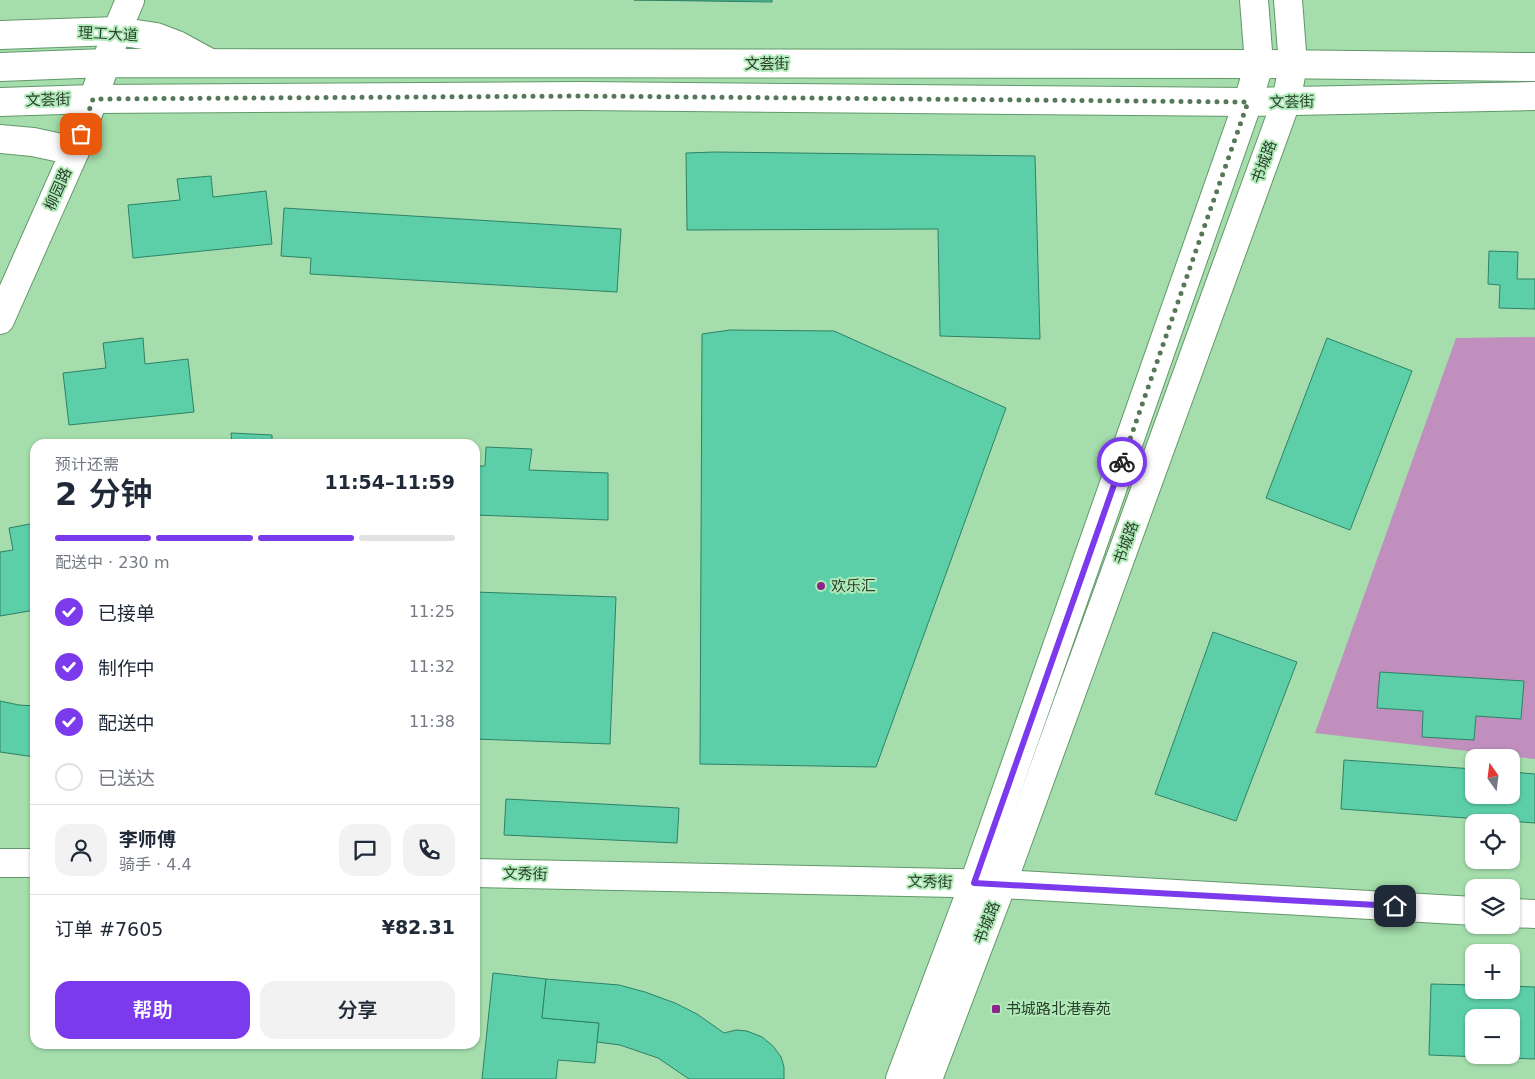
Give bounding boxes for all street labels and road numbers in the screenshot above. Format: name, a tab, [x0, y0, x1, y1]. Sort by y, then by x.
street label: 理工大道	[78, 23, 138, 45]
street label: 文荟街	[744, 55, 790, 73]
street label: 文荟街	[25, 90, 71, 110]
street label: 文荟街	[1269, 93, 1315, 111]
street label: 书城路	[1248, 138, 1280, 186]
street label: 柳园路	[41, 165, 75, 213]
street label: 书城路	[1110, 519, 1142, 567]
street label: 文秀街	[502, 865, 548, 883]
street label: 文秀街	[907, 873, 953, 891]
street label: 书城路	[971, 899, 1003, 947]

